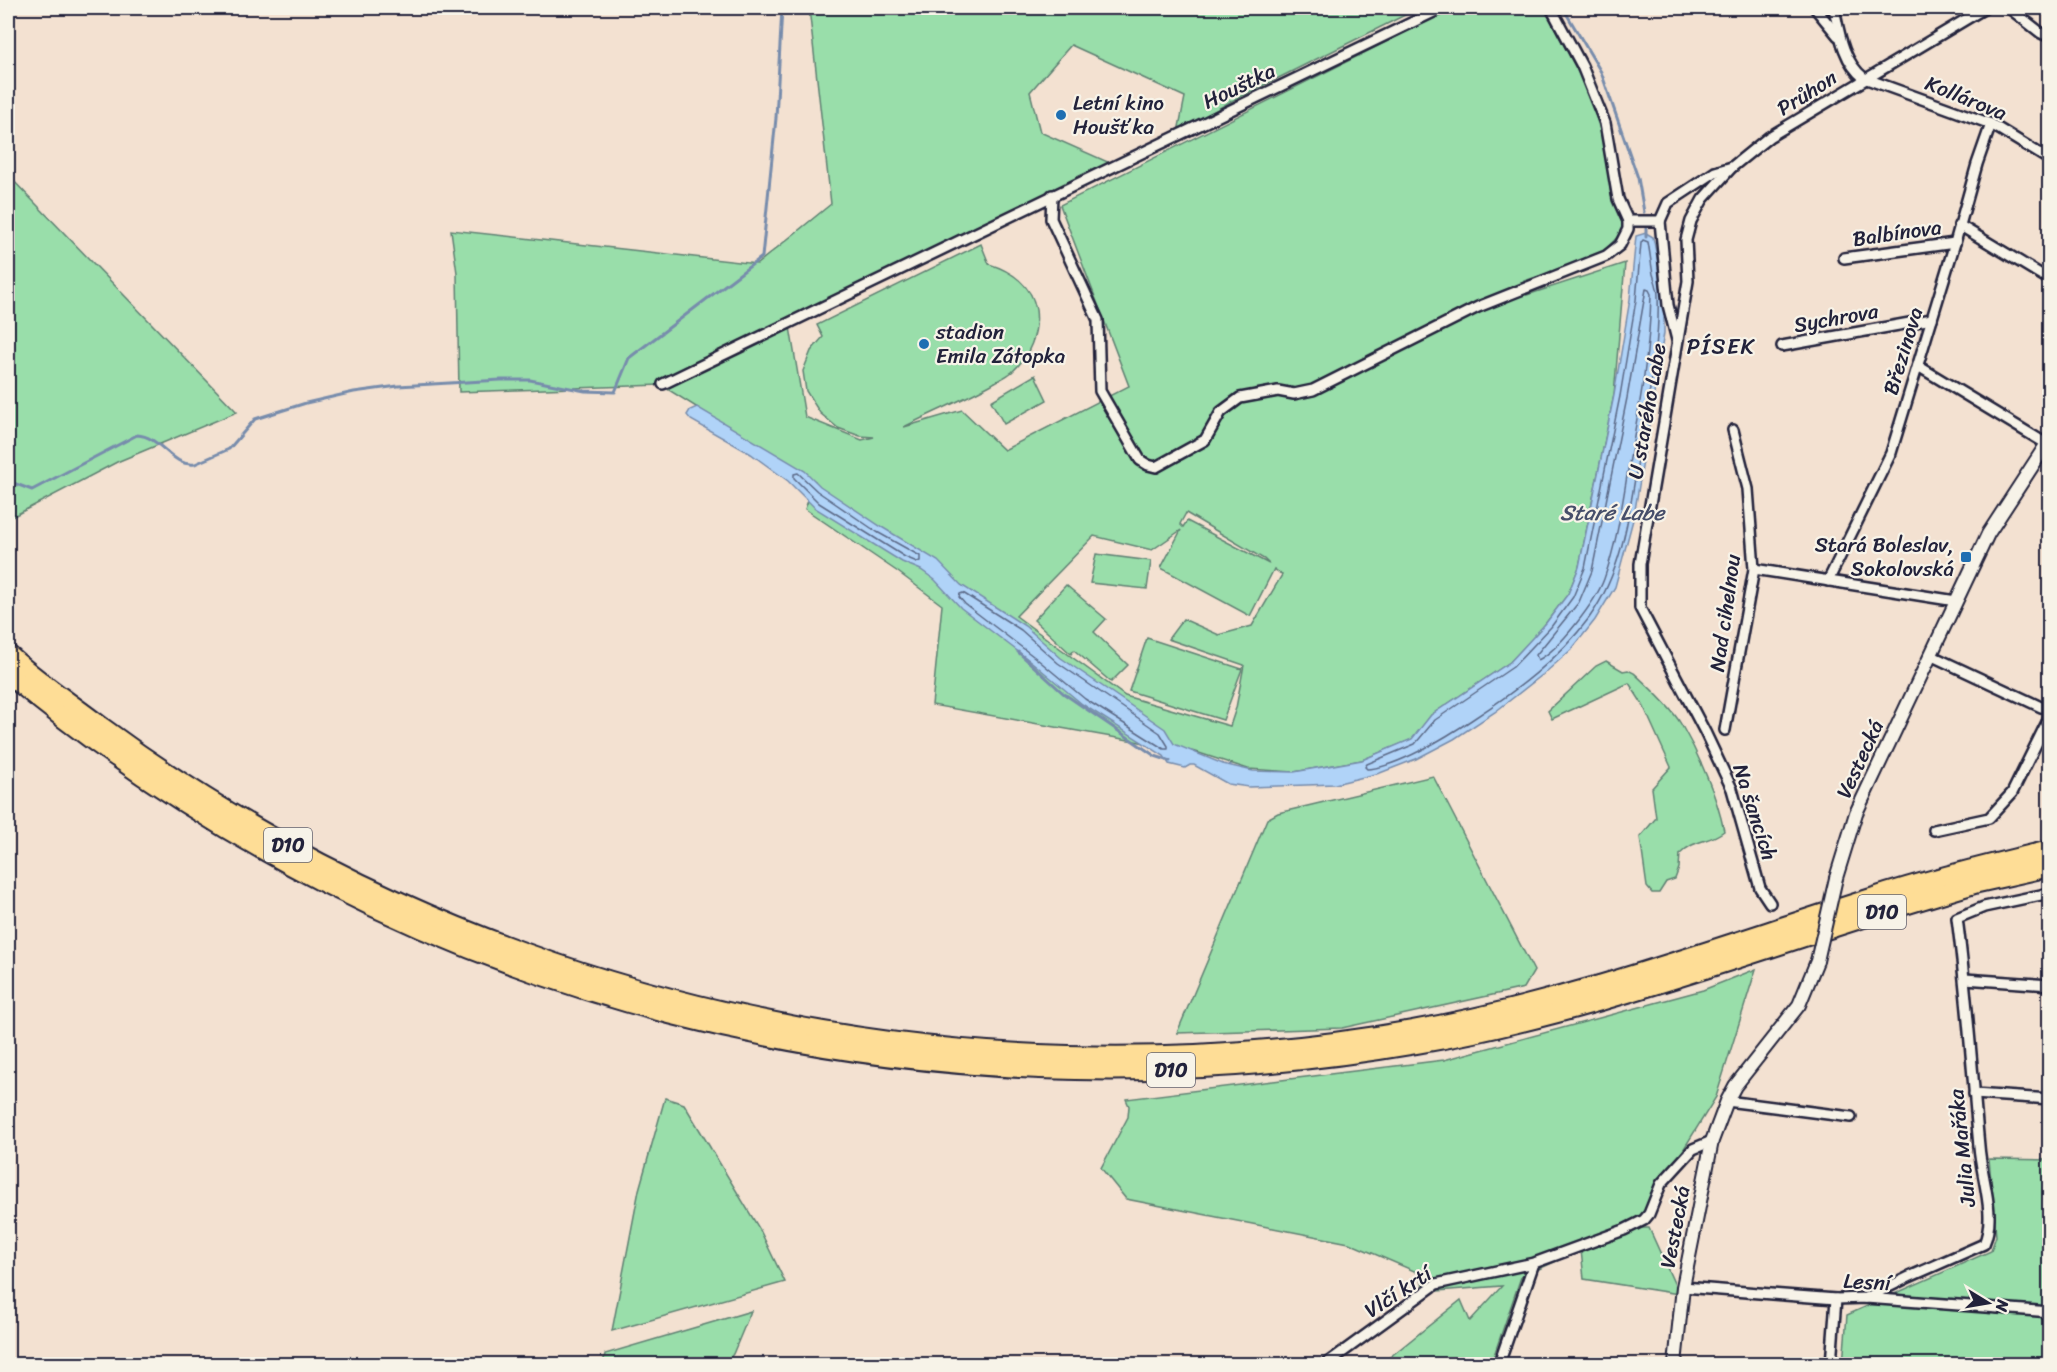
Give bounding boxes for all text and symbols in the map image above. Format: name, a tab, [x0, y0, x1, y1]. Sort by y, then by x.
street label: Houštka	[1196, 52, 1282, 120]
street label: Průhon	[1769, 59, 1845, 127]
street label: Kollárova	[1919, 64, 2013, 132]
place label: Letní kino Houšťka	[1073, 84, 1164, 146]
marker: Letní kino Houšťka	[1054, 108, 1068, 122]
street label: Balbínova	[1850, 208, 1944, 258]
street label: Sychrova	[1791, 292, 1882, 344]
street label: Březinova	[1872, 302, 1935, 400]
place label: stadion Emila Zátopka	[935, 313, 1066, 375]
district label: PÍSEK	[1687, 327, 1756, 366]
marker: stadion Emila Zátopka	[917, 337, 931, 351]
street label: U starého Labe	[1616, 340, 1678, 482]
water label: Staré Labe	[1560, 493, 1666, 532]
place label: Stará Boleslav, Sokolovská	[1815, 526, 1954, 588]
marker: Stará Boleslav, Sokolovská	[1959, 550, 1973, 564]
street label: Nad cihelnou	[1698, 551, 1752, 674]
street label: Vestecká	[1825, 713, 1895, 805]
street label: Na šancích	[1722, 759, 1788, 865]
road number: D10	[264, 828, 312, 862]
road number: D10	[1858, 895, 1906, 929]
road number: D10	[1147, 1053, 1195, 1087]
street label: Julia Mařáka	[1937, 1087, 1987, 1210]
street label: Vestecká	[1648, 1182, 1702, 1272]
street label: Vlčí krtí	[1356, 1254, 1442, 1328]
street label: Lesní	[1842, 1262, 1894, 1302]
north arrow	[1958, 1273, 2018, 1333]
text: N	[1987, 1297, 2018, 1315]

